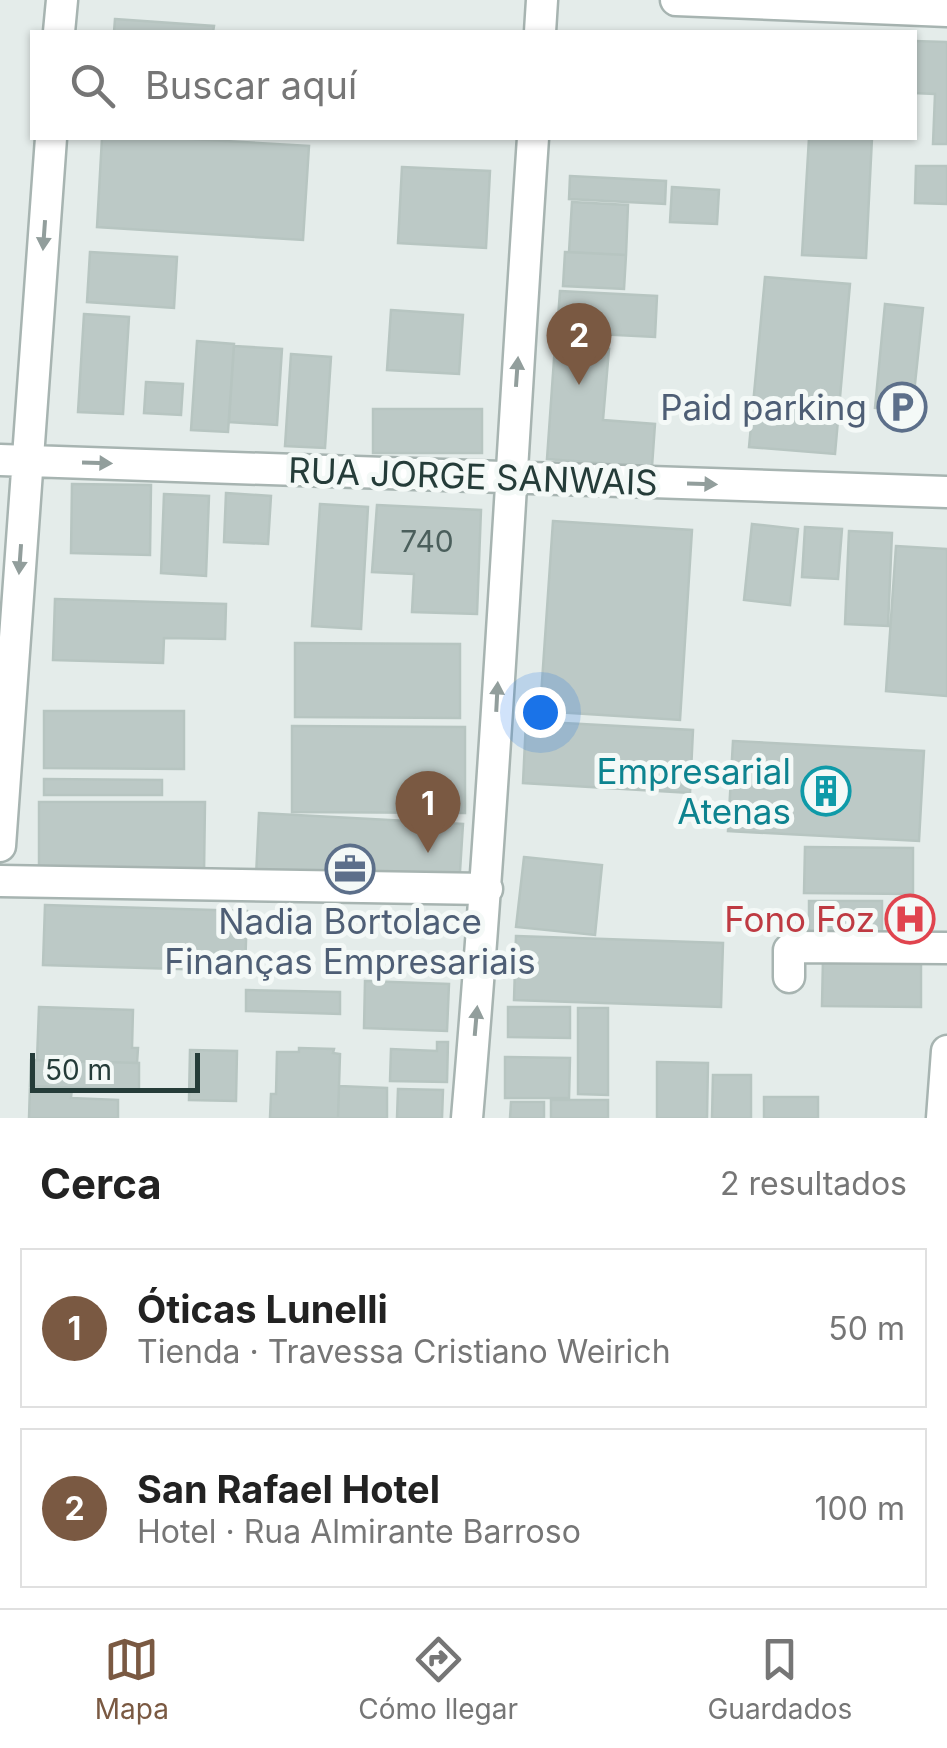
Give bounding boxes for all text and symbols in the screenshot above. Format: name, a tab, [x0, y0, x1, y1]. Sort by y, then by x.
search box	[30, 30, 917, 140]
icon: search	[65, 58, 120, 113]
text: Buscar aquí	[145, 62, 357, 108]
one-way arrow	[36, 219, 52, 251]
pin: 2	[546, 302, 612, 385]
one-way arrow	[509, 356, 525, 388]
parking icon: Paid parking	[876, 381, 928, 433]
place label: Paid parking	[660, 386, 867, 428]
street label: RUA JORGE SANWAIS	[288, 449, 658, 503]
one-way arrow	[82, 455, 114, 471]
one-way arrow	[687, 476, 719, 492]
house number: 740	[400, 523, 454, 559]
one-way arrow	[12, 543, 28, 575]
one-way arrow	[489, 680, 505, 712]
your location	[515, 687, 566, 738]
place label: Empresarial Atenas	[596, 750, 791, 832]
building icon: Empresarial Atenas	[800, 765, 852, 817]
pin: 1	[396, 770, 460, 853]
office icon: Nadia Bortolace Finanças Empresariais	[324, 843, 376, 895]
hospital icon: Fono Foz	[884, 893, 936, 945]
place label: Fono Foz	[724, 898, 875, 940]
place label: Nadia Bortolace Finanças Empresariais	[164, 900, 536, 982]
one-way arrow	[468, 1004, 484, 1036]
scale bar	[30, 1048, 200, 1092]
text: 50 m	[45, 1053, 112, 1087]
text: Cerca	[40, 1158, 162, 1209]
text: 2 resultados	[720, 1164, 907, 1203]
text: Óticas Lunelli	[137, 1286, 388, 1332]
text: 1	[68, 1309, 81, 1348]
text: 50 m	[828, 1309, 905, 1348]
text: Tienda · Travessa Cristiano Weirich	[137, 1332, 671, 1371]
text: San Rafael Hotel	[137, 1466, 440, 1512]
text: 2	[64, 1489, 85, 1528]
text: 100 m	[815, 1489, 905, 1528]
text: Hotel · Rua Almirante Barroso	[137, 1512, 581, 1551]
tab: Mapa	[95, 1632, 169, 1726]
tab: Cómo llegar	[358, 1632, 518, 1726]
tab: Guardados	[707, 1632, 852, 1726]

